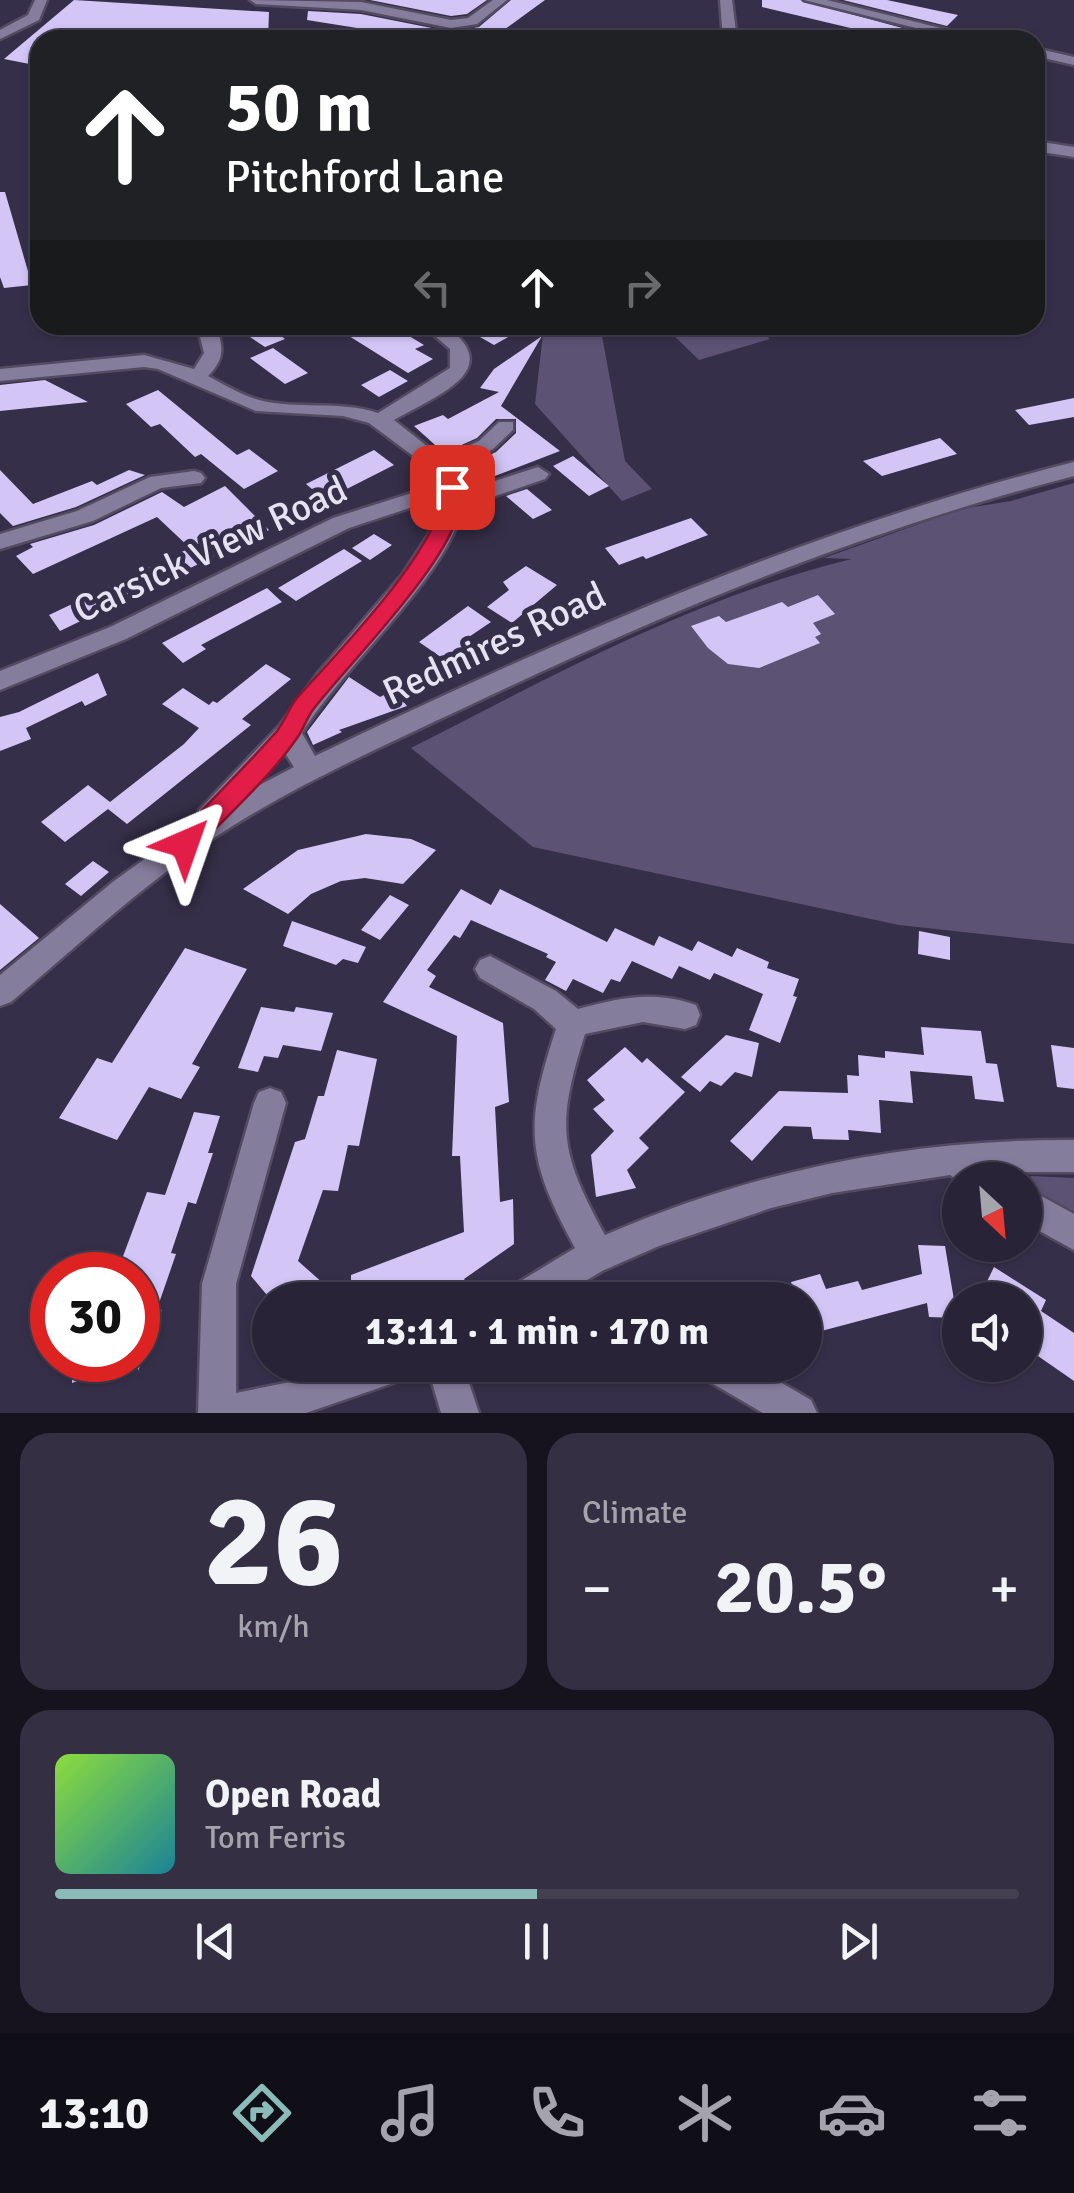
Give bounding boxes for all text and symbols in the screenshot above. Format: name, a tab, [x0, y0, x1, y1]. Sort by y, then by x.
text: 50 m	[225, 64, 373, 150]
icon: ahead	[60, 70, 190, 200]
text: Pitchford Lane	[225, 150, 504, 205]
icon: left	[405, 260, 460, 315]
icon: ahead	[510, 260, 565, 315]
icon: right	[615, 260, 670, 315]
pin	[410, 445, 495, 530]
icon: arrive	[425, 460, 480, 515]
street label: Carsick View Road	[66, 466, 354, 633]
street label: Redmires Road	[375, 571, 613, 716]
position arrow	[133, 792, 237, 896]
north arrow	[942, 1162, 1042, 1262]
map controls	[942, 1162, 1042, 1382]
speed limit sign: 30	[30, 1252, 160, 1382]
button: sound	[942, 1282, 1042, 1382]
text: 13:11 · 1 min · 170 m	[365, 1308, 709, 1355]
text: 26	[203, 1462, 344, 1622]
text: Climate	[582, 1493, 688, 1532]
text: 20.5°	[714, 1541, 887, 1634]
text: −	[582, 1555, 612, 1623]
text: +	[989, 1555, 1019, 1623]
text: km/h	[237, 1607, 310, 1646]
text: Open Road	[205, 1771, 381, 1818]
text: Tom Ferris	[205, 1818, 346, 1857]
icon: previous	[188, 1914, 243, 1969]
icon: pause	[509, 1914, 564, 1969]
icon: next	[831, 1914, 886, 1969]
icon: directions	[227, 2078, 297, 2148]
icon: music	[375, 2078, 445, 2148]
icon: phone	[522, 2078, 592, 2148]
icon: climate	[670, 2078, 740, 2148]
icon: car	[817, 2078, 887, 2148]
icon: filters	[965, 2078, 1035, 2148]
text: 13:10	[39, 2086, 149, 2141]

